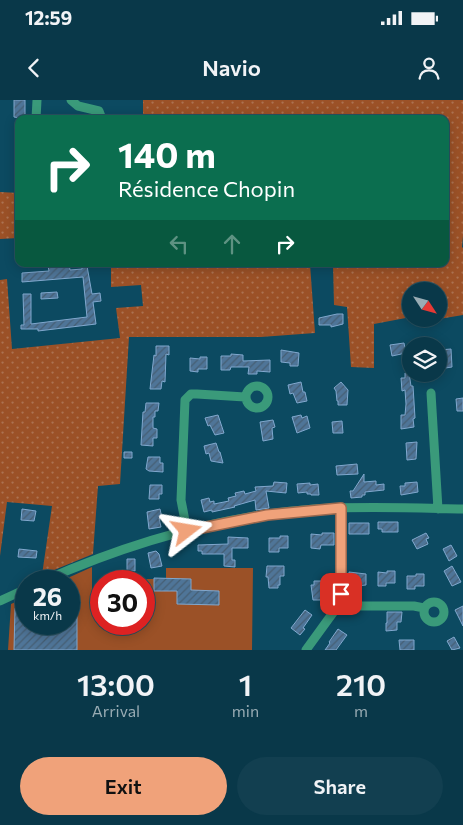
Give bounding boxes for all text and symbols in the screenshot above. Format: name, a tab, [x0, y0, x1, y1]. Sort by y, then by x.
text: 12:59	[25, 6, 72, 29]
icon: back	[20, 54, 48, 82]
text: Navio	[202, 54, 261, 81]
icon: person	[415, 54, 443, 82]
text: 140 m	[118, 132, 216, 175]
icon: right	[35, 135, 100, 200]
text: Résidence Chopin	[118, 175, 295, 202]
icon: left	[165, 230, 193, 258]
icon: ahead	[218, 230, 246, 258]
icon: right	[271, 230, 299, 258]
north arrow	[402, 282, 448, 328]
map controls	[402, 282, 447, 382]
button: layers	[402, 337, 447, 382]
position arrow	[160, 504, 212, 556]
speed limit sign: 30	[90, 570, 155, 635]
pin	[320, 573, 362, 615]
icon: arrive	[327, 580, 355, 608]
text: 26	[33, 581, 62, 611]
text: km/h	[33, 608, 62, 622]
text: 13:00	[77, 665, 155, 702]
text: 1	[239, 665, 252, 702]
text: 210	[336, 665, 386, 702]
text: Arrival	[92, 701, 140, 720]
text: min	[232, 701, 259, 720]
text: m	[354, 701, 368, 720]
button: Exit	[20, 757, 227, 815]
button: Share	[237, 757, 443, 815]

